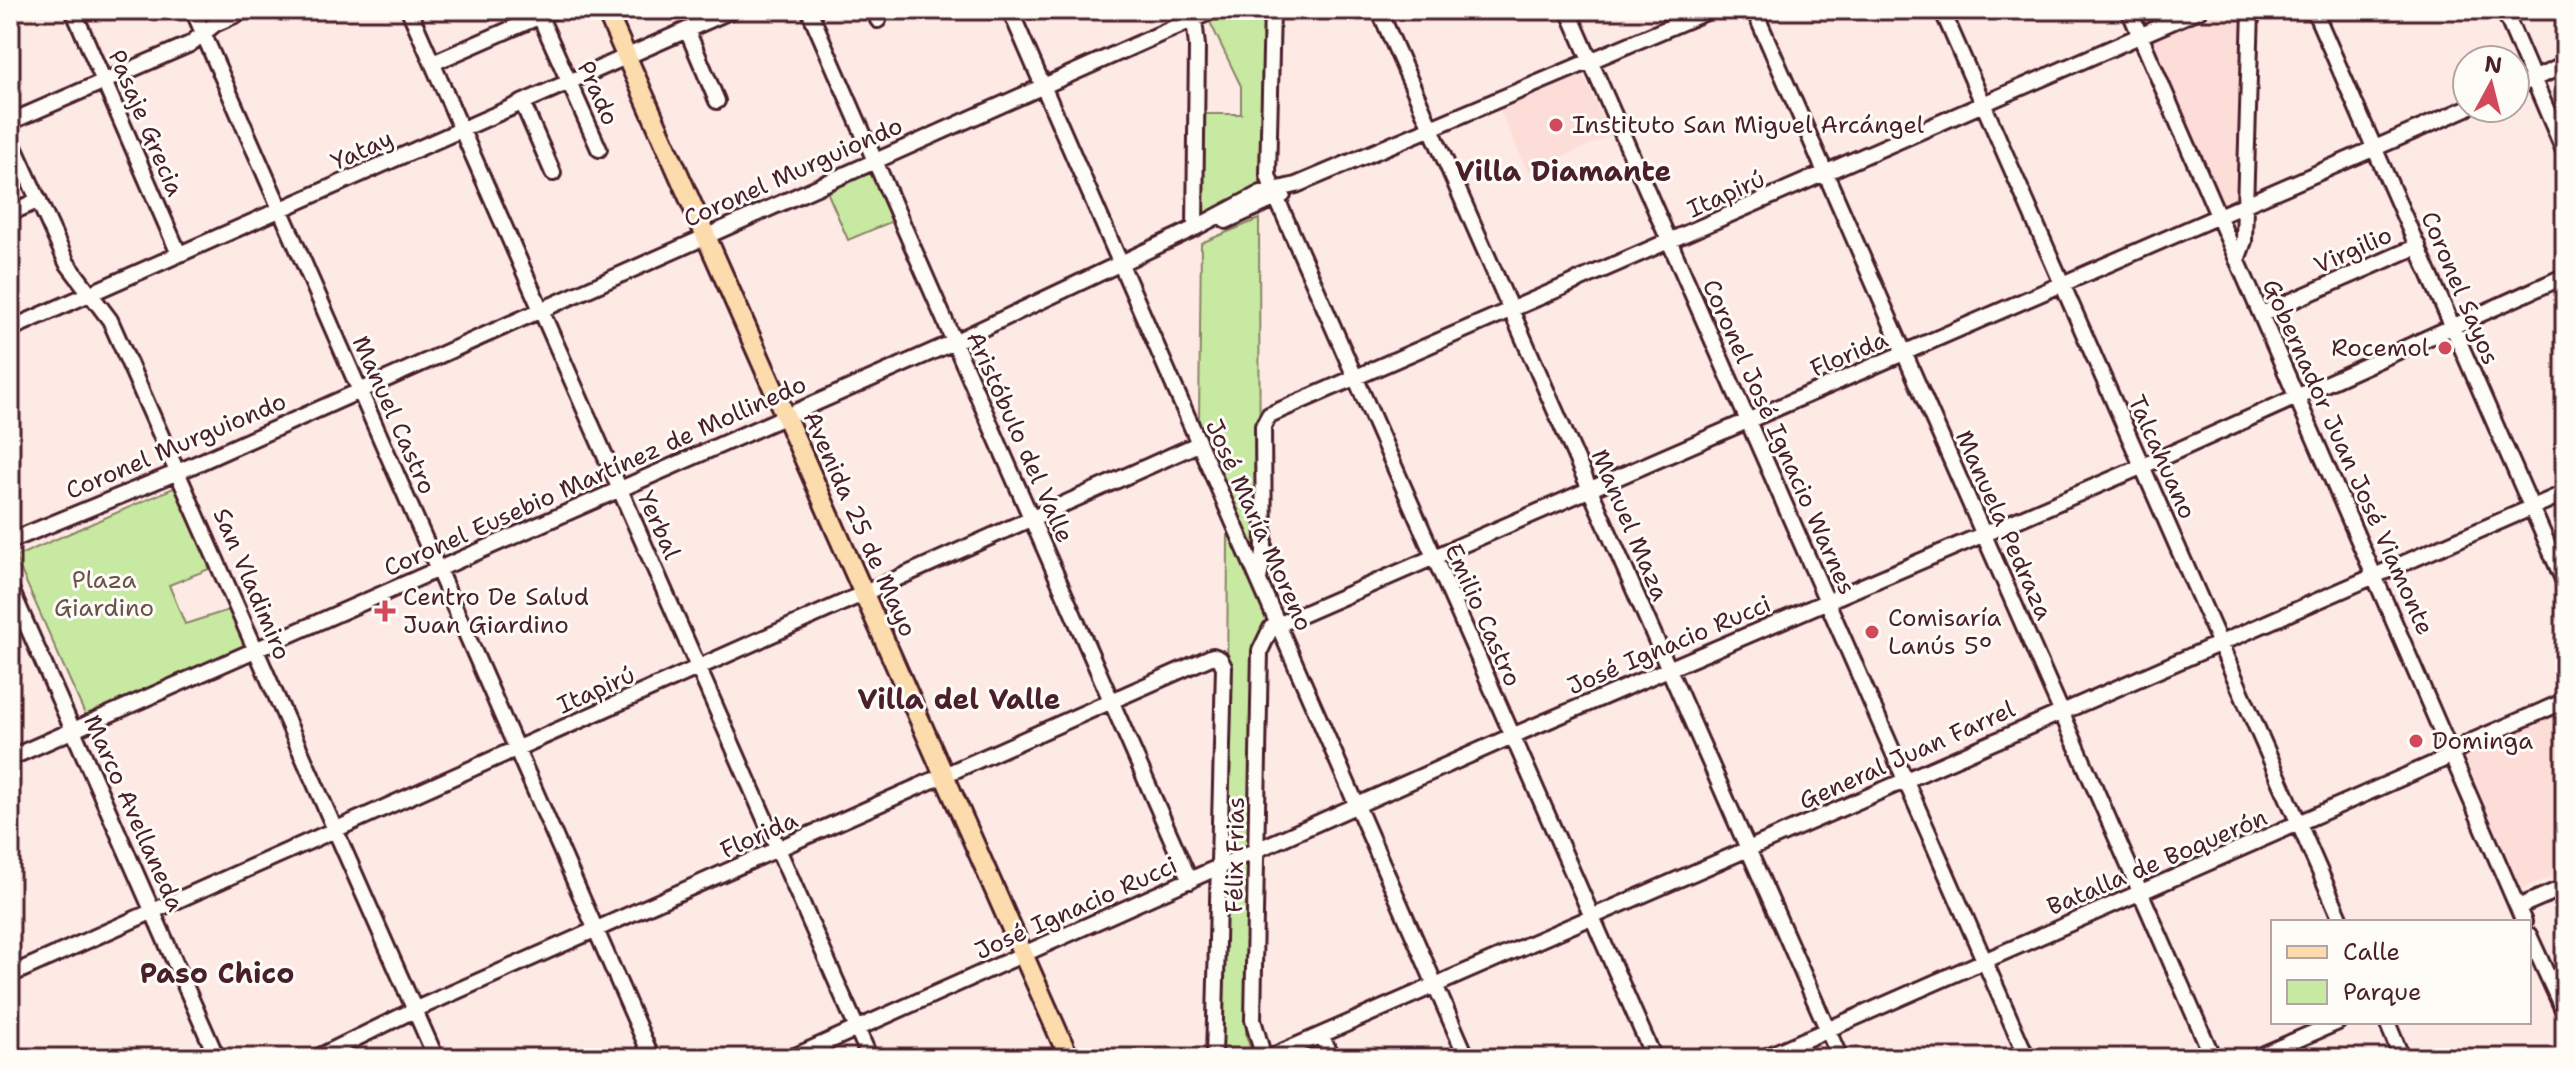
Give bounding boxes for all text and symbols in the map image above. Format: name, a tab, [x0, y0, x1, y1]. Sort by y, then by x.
north arrow	[2451, 44, 2531, 124]
street label: Pasaje Grecia	[101, 45, 191, 201]
text: N	[2483, 49, 2504, 80]
street label: Prado	[570, 56, 626, 130]
street label: Coronel Murguiondo	[678, 109, 908, 235]
place label: Instituto San Miguel Arcángel	[1572, 109, 1925, 141]
marker: Instituto San Miguel Arcángel	[1547, 116, 1565, 134]
street label: Yatay	[326, 122, 398, 178]
district label: Villa Diamante	[1455, 152, 1671, 190]
street label: Itapirú	[1682, 163, 1770, 225]
street label: Coronel Sayos	[2413, 206, 2507, 370]
street label: Virgilio	[2309, 219, 2397, 281]
street label: Coronel José Ignacio Warnes	[1695, 274, 1863, 600]
street label: Gobernador Juan José Viamonte	[2255, 274, 2441, 640]
street label: Florida	[1805, 323, 1893, 385]
street label: Aristóbulo del Valle	[959, 326, 1081, 548]
street label: Manuel Castro	[345, 331, 443, 499]
place label: Rocemol	[2331, 332, 2430, 364]
marker: Rocemol	[2436, 339, 2454, 357]
street label: Coronel Eusebio Martínez de Mollinedo	[379, 368, 811, 584]
street label: Coronel Murguiondo	[61, 385, 291, 507]
street label: Talcahuano	[2120, 390, 2204, 524]
street label: Avenida 25 de Mayo	[796, 406, 924, 642]
street label: José María Moreno	[1198, 414, 1320, 636]
street label: Manuela Pedraza	[1948, 425, 2060, 625]
street label: Manuel Maza	[1584, 444, 1676, 606]
street label: Yerbal	[630, 486, 689, 565]
street label: San Vladimiro	[206, 503, 298, 665]
street label: Emilio Castro	[1437, 538, 1529, 692]
park label: Plaza Giardino	[54, 564, 154, 624]
place label: Centro De Salud Juan Giardino	[403, 581, 589, 641]
street label: José Ignacio Rucci	[1562, 588, 1776, 702]
marker: Centro De Salud Juan Giardino	[374, 600, 396, 622]
place label: Comisaría Lanús 5°	[1888, 602, 2002, 662]
marker: Comisaría Lanús 5°	[1863, 623, 1881, 641]
street label: Itapirú	[552, 659, 640, 721]
district label: Villa del Valle	[857, 680, 1061, 718]
street label: General Juan Farrel	[1794, 693, 2021, 817]
street label: Marco Avellaneda	[76, 710, 192, 916]
place label: Dominga	[2432, 725, 2533, 757]
marker: Dominga	[2407, 732, 2425, 750]
street label: Félix Frias	[1218, 796, 1252, 914]
street label: Batalla de Boquerón	[2042, 801, 2272, 923]
street label: Florida	[715, 804, 803, 866]
street label: José Ignacio Rucci	[970, 849, 1182, 967]
legend	[2271, 920, 2531, 1024]
text: Calle	[2343, 936, 2400, 968]
district label: Paso Chico	[140, 954, 294, 992]
text: Parque	[2343, 976, 2422, 1008]

